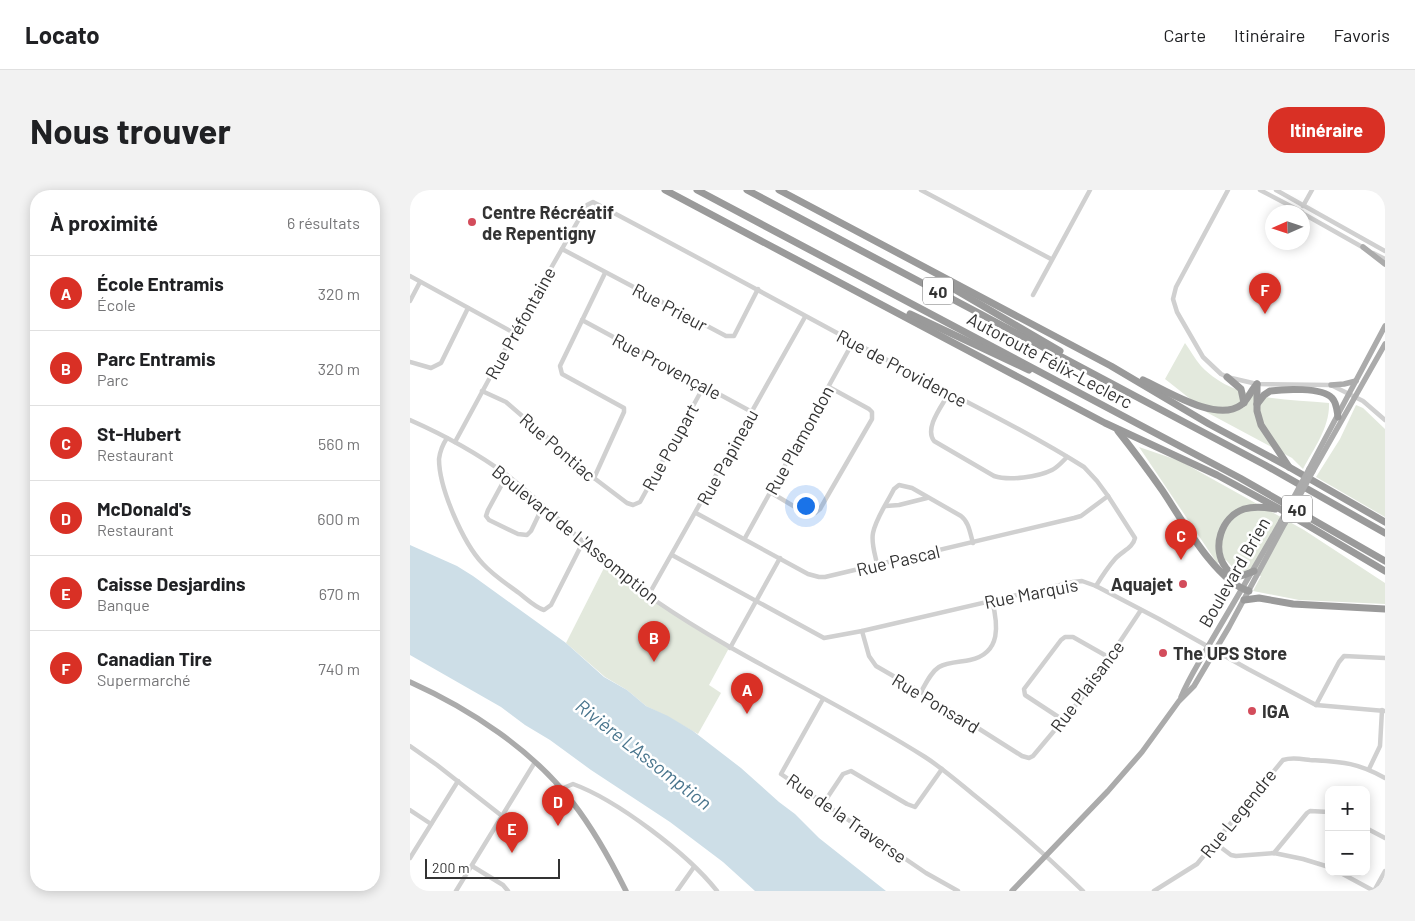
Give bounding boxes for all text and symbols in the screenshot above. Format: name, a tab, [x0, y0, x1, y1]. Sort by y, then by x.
text: Locato	[25, 20, 100, 49]
text: Carte	[1163, 24, 1206, 46]
text: Itinéraire	[1234, 24, 1305, 46]
text: Favoris	[1333, 24, 1390, 46]
button: Itinéraire	[1268, 107, 1385, 153]
text: Nous trouver	[30, 109, 231, 151]
place label: Centre Récréatif de Repentigny	[482, 201, 614, 244]
north arrow	[1265, 205, 1310, 250]
text: À proximité	[50, 210, 158, 235]
text: 6 résultats	[287, 213, 360, 232]
marker: Centre Récréatif de Repentigny	[466, 216, 478, 228]
street label: Rue Préfontaine	[480, 263, 560, 383]
text: École Entramis	[97, 272, 224, 295]
pin: F	[1249, 273, 1281, 314]
street label: Rue Prieur	[629, 278, 712, 336]
road number: 40	[923, 278, 953, 304]
text: A	[61, 284, 71, 303]
text: 320 m	[318, 284, 360, 303]
text: École	[97, 295, 136, 314]
street label: Autoroute Félix-Leclerc	[964, 307, 1136, 413]
street label: Rue de Providence	[833, 324, 971, 412]
street label: Rue Provençale	[609, 328, 725, 404]
text: Parc Entramis	[97, 347, 215, 370]
text: B	[61, 359, 71, 378]
text: 320 m	[318, 359, 360, 378]
text: Parc	[97, 370, 129, 389]
street label: Rue Plamondon	[760, 382, 838, 498]
street label: Rue Poupart	[637, 400, 703, 494]
street label: Rue Papineau	[692, 405, 762, 509]
street label: Rue Pontiac	[516, 408, 600, 486]
text: St-Hubert	[97, 422, 181, 445]
text: C	[61, 434, 71, 453]
text: 560 m	[318, 434, 360, 453]
text: Restaurant	[97, 445, 174, 464]
street label: Boulevard de L'Assomption	[488, 460, 664, 608]
your location	[793, 493, 819, 519]
road number: 40	[1282, 496, 1312, 522]
text: McDonald's	[97, 497, 191, 520]
text: D	[61, 509, 71, 528]
text: 600 m	[317, 509, 360, 528]
street label: Boulevard Brien	[1194, 513, 1274, 631]
pin: C	[1165, 519, 1197, 560]
text: Restaurant	[97, 520, 174, 539]
street label: Rue Pascal	[854, 540, 942, 580]
text: Caisse Desjardins	[97, 572, 245, 595]
street label: Rue Marquis	[982, 573, 1080, 613]
place label: Aquajet	[1111, 573, 1173, 595]
marker: Aquajet	[1177, 578, 1189, 590]
text: E	[61, 584, 71, 603]
text: 670 m	[319, 584, 360, 603]
text: Banque	[97, 595, 150, 614]
pin: B	[638, 621, 670, 662]
street label: Rue Plaisance	[1045, 636, 1129, 736]
place label: The UPS Store	[1173, 642, 1287, 664]
text: Canadian Tire	[97, 647, 212, 670]
marker: The UPS Store	[1157, 647, 1169, 659]
text: F	[62, 659, 70, 678]
text: 740 m	[318, 659, 360, 678]
street label: Rue Ponsard	[888, 668, 984, 738]
text: Supermarché	[97, 670, 191, 689]
pin: A	[731, 673, 763, 714]
water label: Rivière L'Assomption	[572, 694, 717, 814]
place label: IGA	[1262, 700, 1290, 722]
marker: IGA	[1246, 705, 1258, 717]
street label: Rue Legendre	[1195, 764, 1281, 862]
street label: Rue de la Traverse	[783, 768, 911, 868]
pin: D	[542, 785, 574, 826]
map controls	[1325, 786, 1370, 876]
button: +	[1325, 786, 1370, 831]
pin: E	[496, 812, 528, 853]
button: −	[1325, 831, 1370, 876]
scale bar	[425, 856, 560, 879]
text: 200 m	[432, 859, 470, 876]

